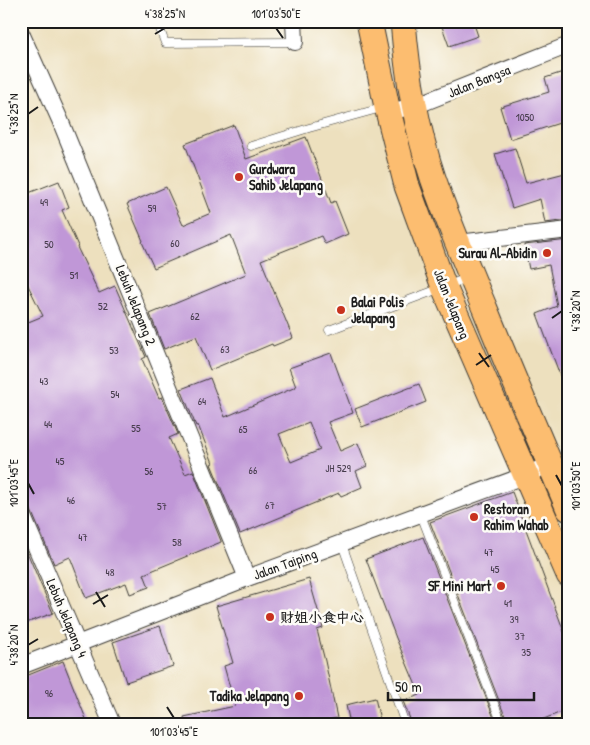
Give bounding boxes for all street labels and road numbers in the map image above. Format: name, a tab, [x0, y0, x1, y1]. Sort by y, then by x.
street label: Jalan Bangsa	[445, 59, 514, 103]
street label: Lebuh Jelapang 2	[111, 262, 161, 349]
street label: Jalan Jelapang	[429, 266, 475, 342]
street label: Jalan Taiping	[250, 543, 320, 585]
street label: Lebuh Jelapang 4	[41, 576, 93, 660]

